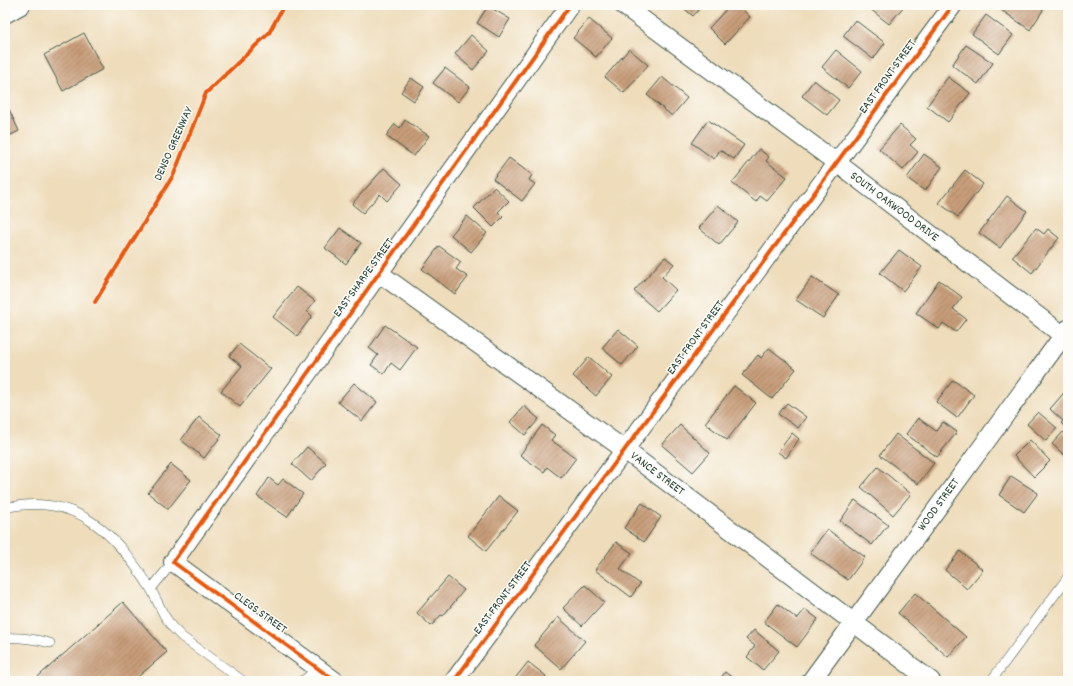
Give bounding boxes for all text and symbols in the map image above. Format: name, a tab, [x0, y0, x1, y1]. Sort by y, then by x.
street label: EAST FRONT STREET	[855, 36, 921, 118]
street label: DENSO GREENWAY	[150, 104, 198, 184]
street label: SOUTH OAKWOOD DRIVE	[846, 168, 942, 246]
street label: EAST SHARPE STREET	[330, 235, 399, 321]
street label: EAST FRONT STREET	[663, 297, 729, 379]
street label: VANCE STREET	[626, 448, 688, 500]
street label: WOOD STREET	[914, 475, 964, 535]
street label: EAST FRONT STREET	[470, 558, 536, 638]
street label: CLEGS STREET	[230, 588, 290, 638]

